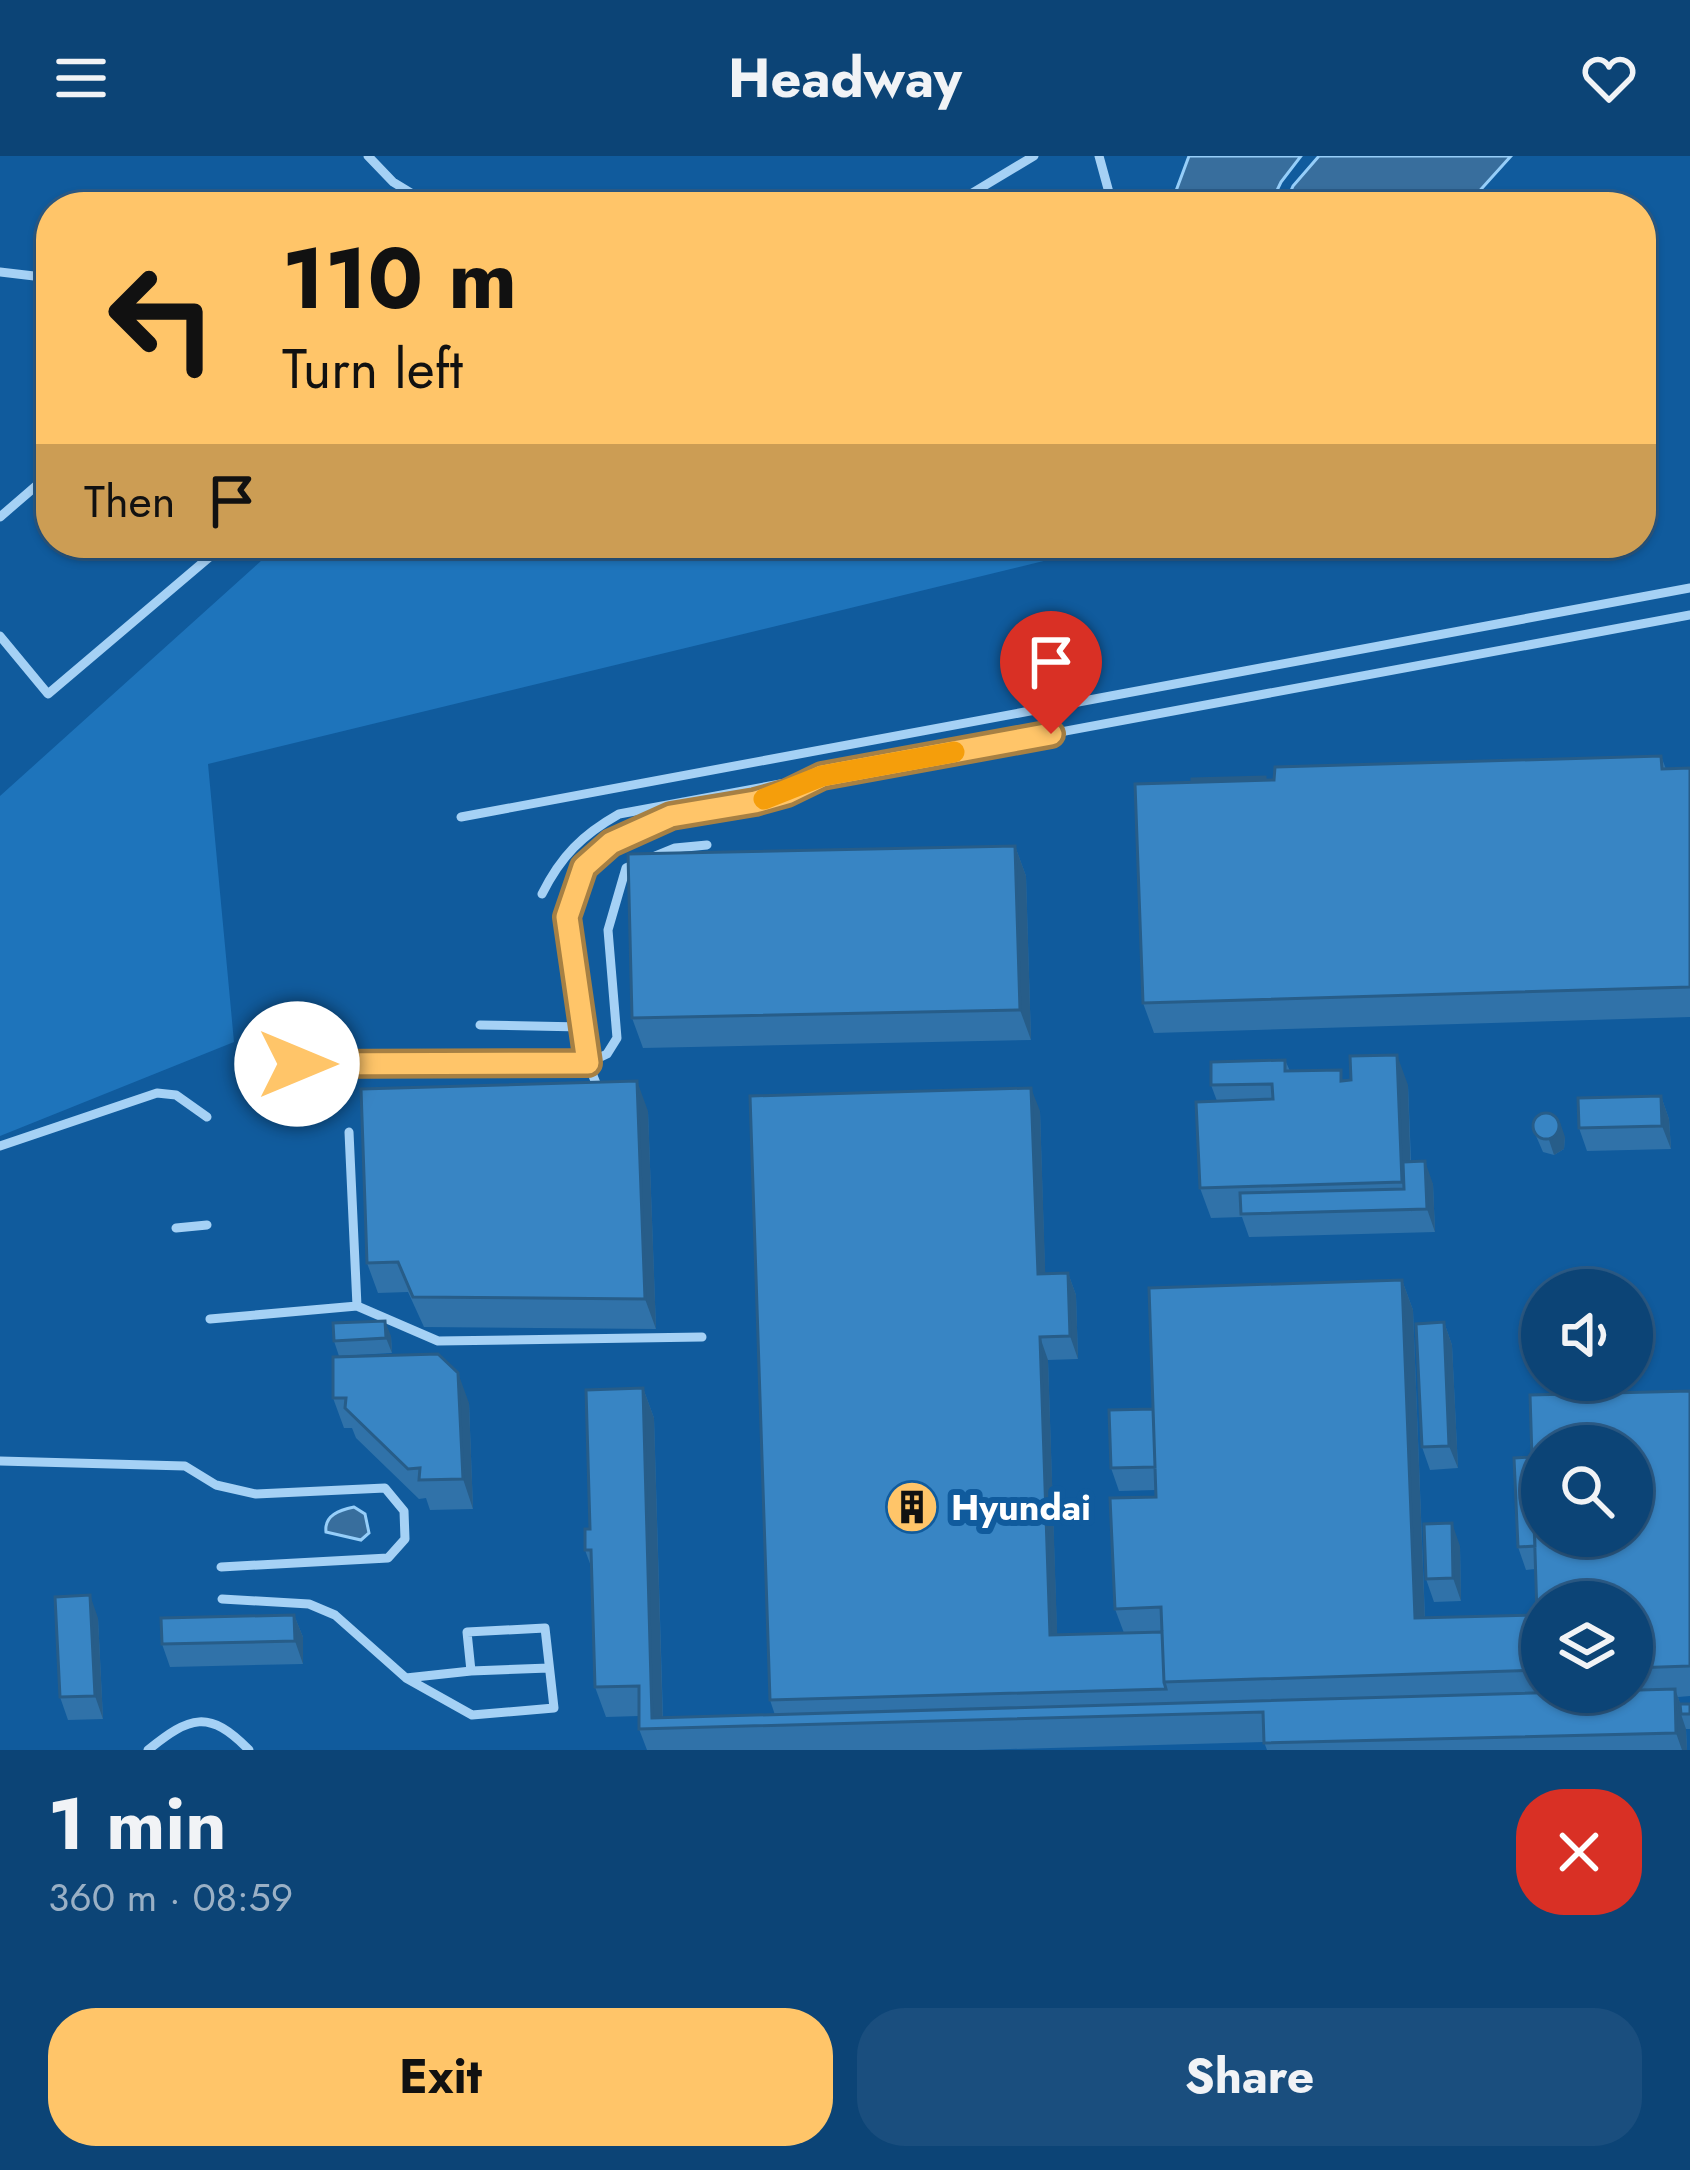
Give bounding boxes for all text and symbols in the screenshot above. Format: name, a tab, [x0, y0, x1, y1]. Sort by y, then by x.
text: Headway	[728, 39, 962, 117]
icon: menu	[48, 45, 114, 111]
icon: heart	[1576, 45, 1642, 111]
text: 110 m	[282, 218, 517, 340]
icon: left	[84, 240, 240, 396]
text: Turn left	[282, 330, 463, 408]
icon: arrive	[199, 468, 265, 534]
text: Then	[84, 469, 175, 534]
pin	[1000, 611, 1102, 734]
icon: arrive	[1018, 629, 1084, 695]
position arrow	[234, 1001, 360, 1127]
map controls	[1521, 1269, 1653, 1713]
button: sound	[1521, 1269, 1653, 1401]
button: search	[1521, 1425, 1653, 1557]
building icon: Hyundai	[884, 1479, 940, 1535]
place label: Hyundai	[951, 1481, 1091, 1533]
button: layers	[1521, 1581, 1653, 1713]
text: 1 min	[48, 1772, 227, 1876]
button: close	[1516, 1789, 1642, 1915]
text: 360 m · 08:59	[48, 1869, 293, 1926]
button: Exit	[48, 2008, 833, 2146]
button: Share	[857, 2008, 1642, 2146]

